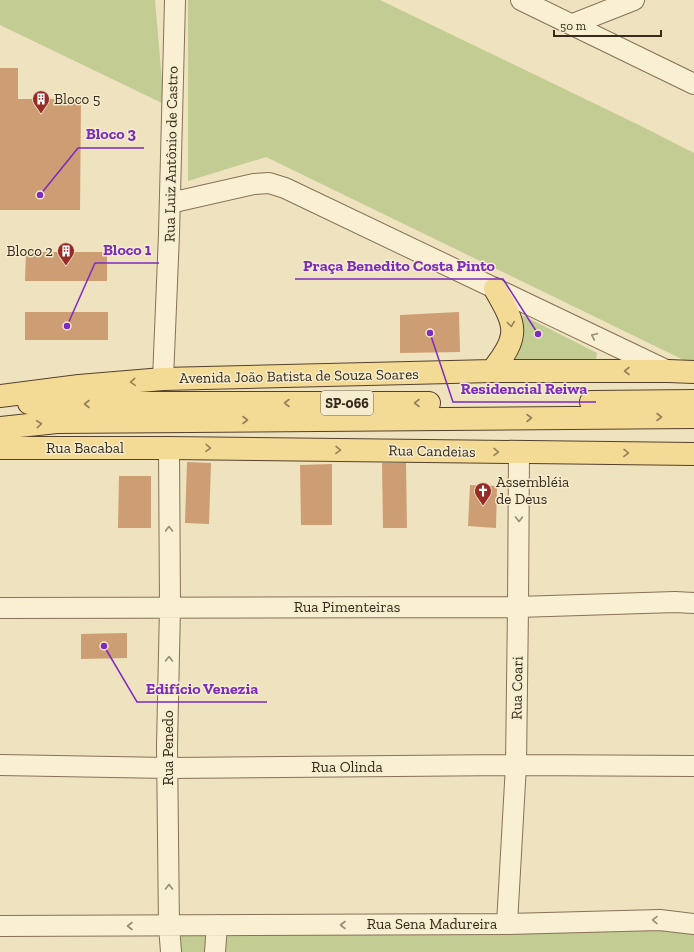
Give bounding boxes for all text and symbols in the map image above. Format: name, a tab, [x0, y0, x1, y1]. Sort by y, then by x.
scale bar	[554, 12, 661, 38]
text: 50 m	[560, 19, 587, 33]
street label: Rua Luiz Antônio de Castro	[160, 65, 182, 242]
building icon: Bloco 5	[31, 89, 51, 114]
place label: Bloco 5	[54, 90, 101, 108]
callout: Bloco 3	[78, 120, 144, 148]
text: Bloco 3	[86, 124, 137, 143]
callout: Bloco 1	[95, 235, 159, 263]
text: Bloco 1	[103, 240, 152, 259]
building icon: Bloco 2	[56, 241, 76, 266]
place label: Bloco 2	[7, 242, 53, 260]
callout: Praça Benedito Costa Pinto	[295, 251, 503, 279]
text: Praça Benedito Costa Pinto	[303, 256, 496, 275]
one-way arrow	[506, 320, 515, 327]
one-way arrow	[591, 333, 599, 341]
street label: Avenida João Batista de Souza Soares	[179, 365, 419, 387]
one-way arrow	[624, 367, 630, 375]
callout: Residencial Reiwa	[453, 374, 596, 402]
one-way arrow	[130, 377, 136, 386]
text: Residencial Reiwa	[461, 379, 587, 398]
road number: SP-066	[321, 391, 373, 415]
one-way arrow	[284, 399, 290, 407]
one-way arrow	[414, 399, 420, 407]
one-way arrow	[84, 400, 90, 408]
one-way arrow	[656, 413, 662, 421]
one-way arrow	[526, 414, 532, 422]
one-way arrow	[242, 416, 248, 424]
one-way arrow	[36, 419, 42, 428]
street label: Rua Bacabal	[46, 439, 124, 457]
street label: Rua Candeias	[388, 441, 476, 461]
one-way arrow	[205, 444, 211, 452]
one-way arrow	[335, 446, 341, 454]
one-way arrow	[493, 448, 499, 456]
one-way arrow	[623, 449, 629, 457]
place label: Assembléia de Deus	[496, 473, 569, 508]
church icon: Assembléia de Deus	[473, 481, 493, 506]
one-way arrow	[515, 516, 523, 522]
one-way arrow	[165, 526, 173, 532]
street label: Rua Pimenteiras	[294, 598, 400, 616]
one-way arrow	[165, 656, 173, 662]
street label: Rua Coari	[507, 656, 527, 720]
callout: Edifício Venezia	[137, 674, 267, 702]
text: Edifício Venezia	[146, 679, 258, 698]
street label: Rua Penedo	[159, 710, 177, 786]
street label: Rua Olinda	[311, 758, 383, 776]
one-way arrow	[165, 884, 173, 890]
street label: Rua Sena Madureira	[367, 915, 497, 933]
one-way arrow	[652, 916, 658, 924]
one-way arrow	[340, 921, 346, 929]
one-way arrow	[127, 922, 133, 930]

